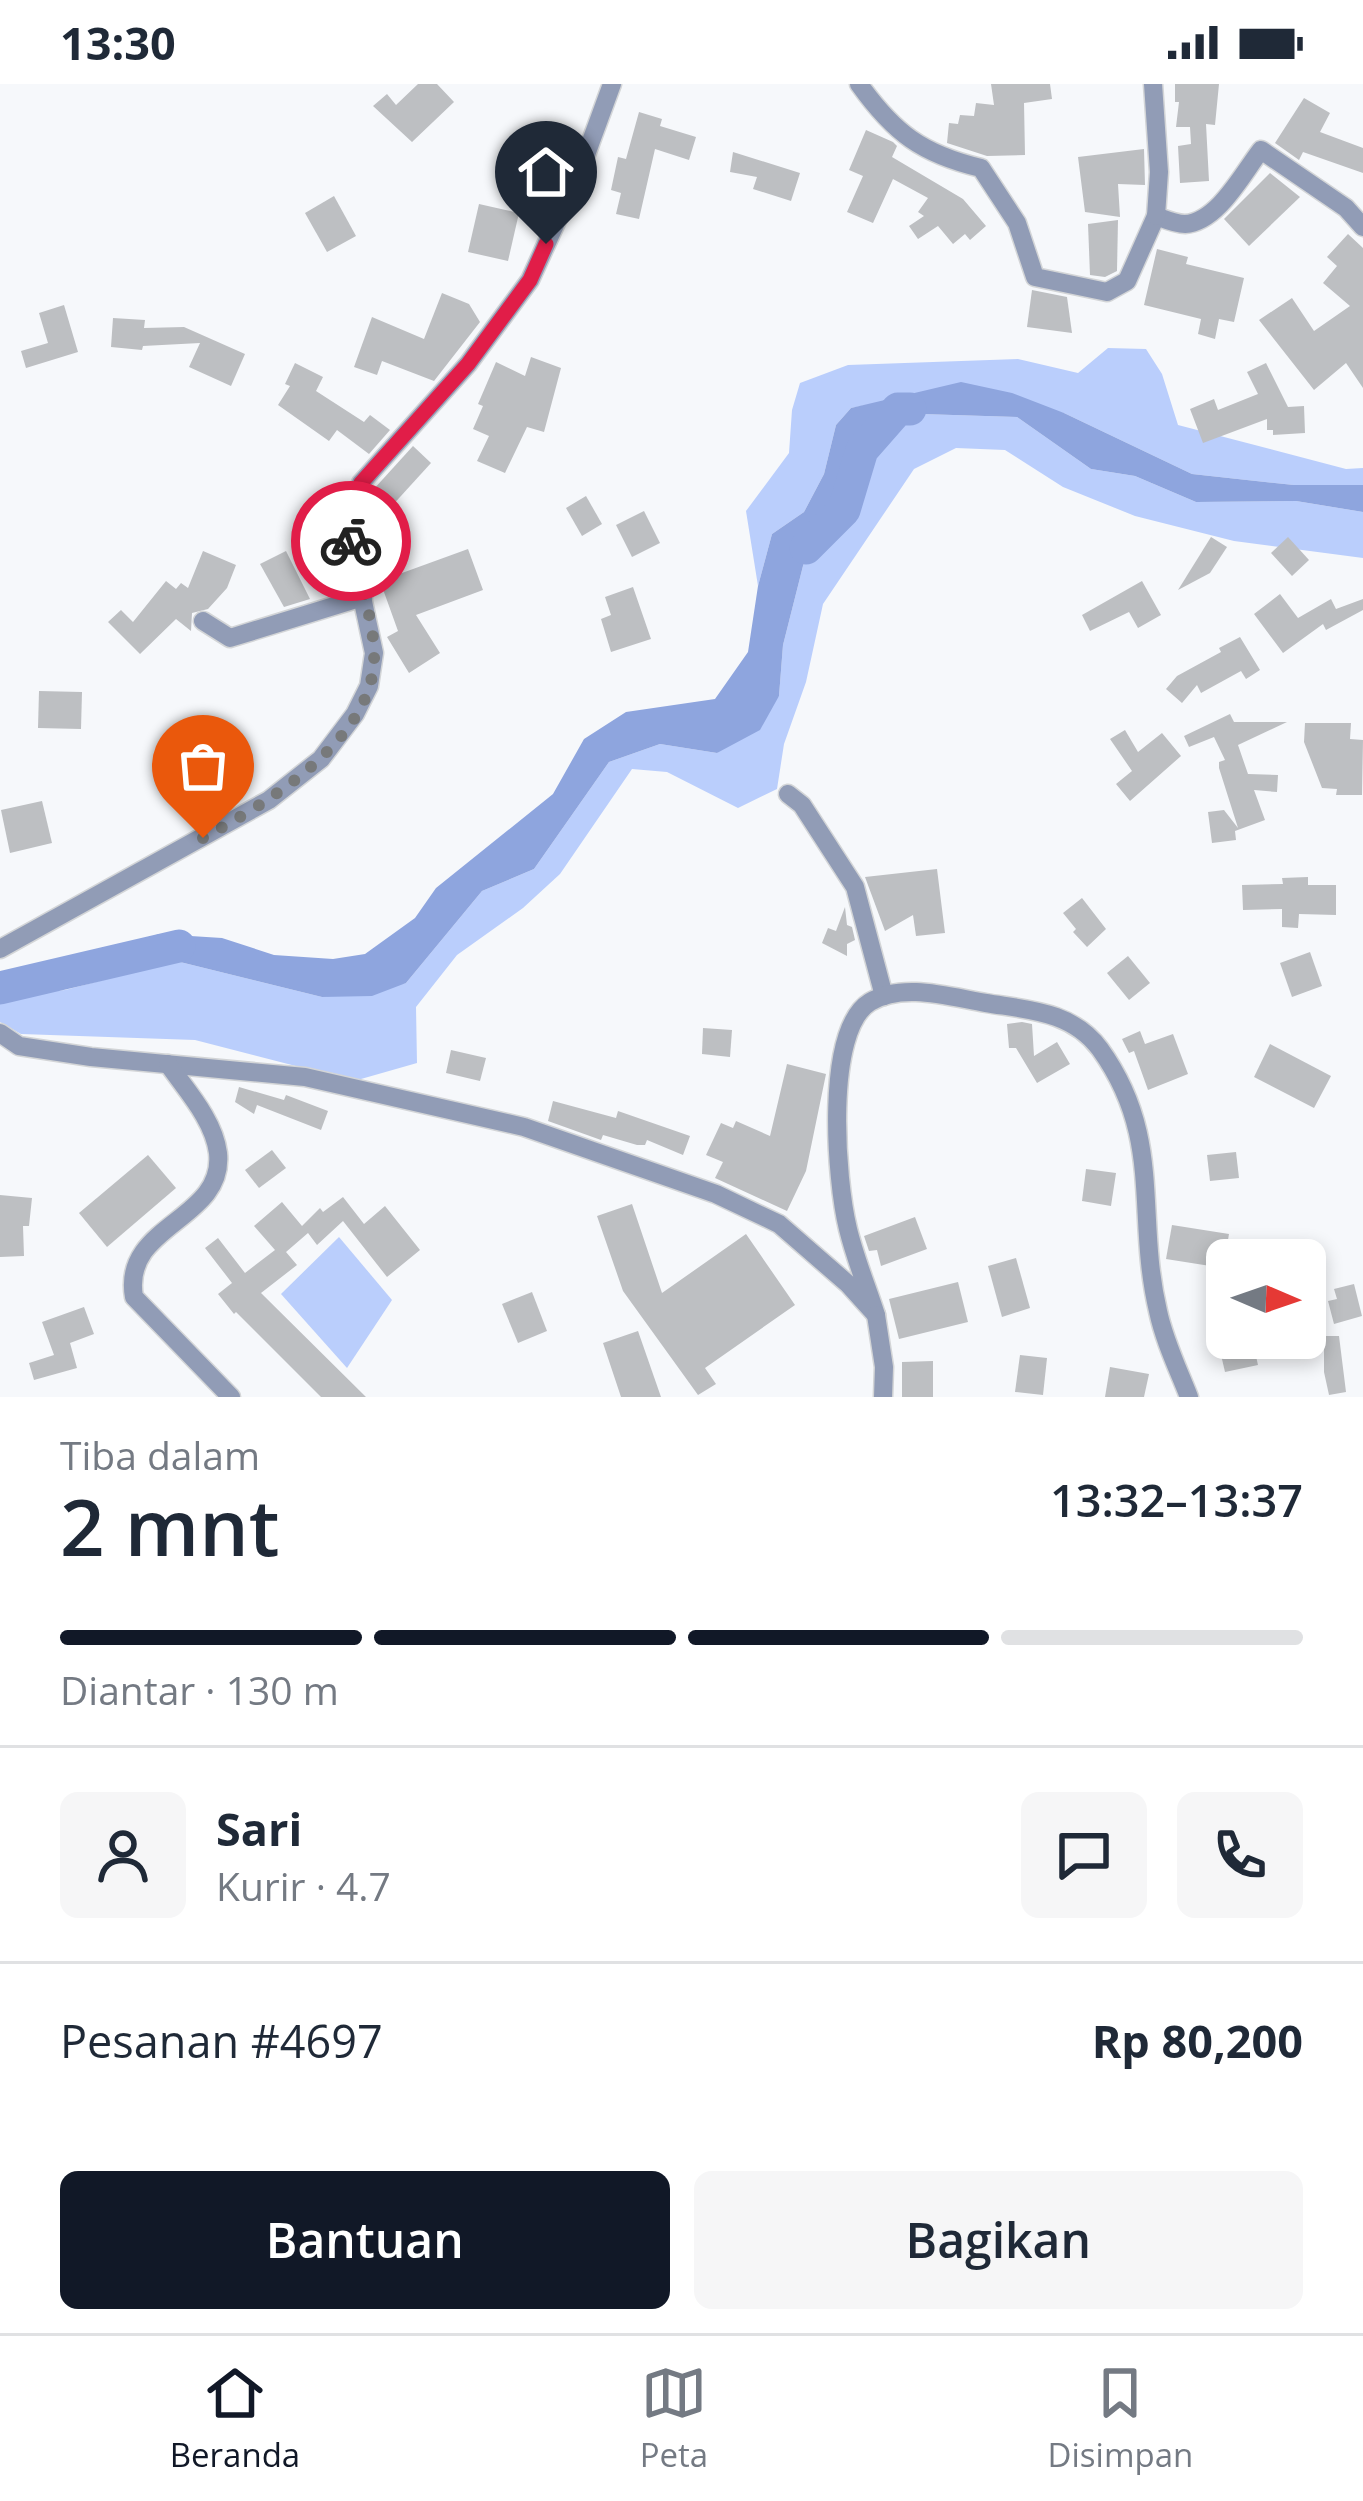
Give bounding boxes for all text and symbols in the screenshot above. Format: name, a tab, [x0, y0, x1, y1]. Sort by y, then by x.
text: 13:30	[60, 12, 176, 73]
pin	[495, 121, 597, 244]
icon: home	[513, 139, 579, 205]
courier	[291, 481, 411, 601]
icon: bike	[318, 508, 384, 574]
pin	[152, 715, 254, 838]
icon: bag	[170, 733, 236, 799]
north arrow	[1206, 1239, 1326, 1359]
map controls	[1206, 1239, 1326, 1359]
text: Tiba dalam	[60, 1428, 260, 1481]
text: 13:32–13:37	[1050, 1469, 1303, 1530]
text: 2 mnt	[60, 1473, 280, 1579]
text: Diantar · 130 m	[60, 1663, 339, 1716]
button: person	[60, 1792, 186, 1918]
button: chat	[1021, 1792, 1147, 1918]
button: phone	[1177, 1792, 1303, 1918]
text: Sari	[216, 1798, 302, 1859]
text: Kurir · 4.7	[216, 1859, 391, 1912]
text: Pesanan #4697	[60, 2010, 383, 2071]
text: Rp 80,200	[1092, 2010, 1303, 2071]
button: Bantuan	[60, 2171, 670, 2309]
button: Bagikan	[694, 2171, 1303, 2309]
tab: Beranda	[170, 2360, 300, 2477]
tab: Peta	[640, 2360, 708, 2477]
tab: Disimpan	[1048, 2360, 1193, 2477]

